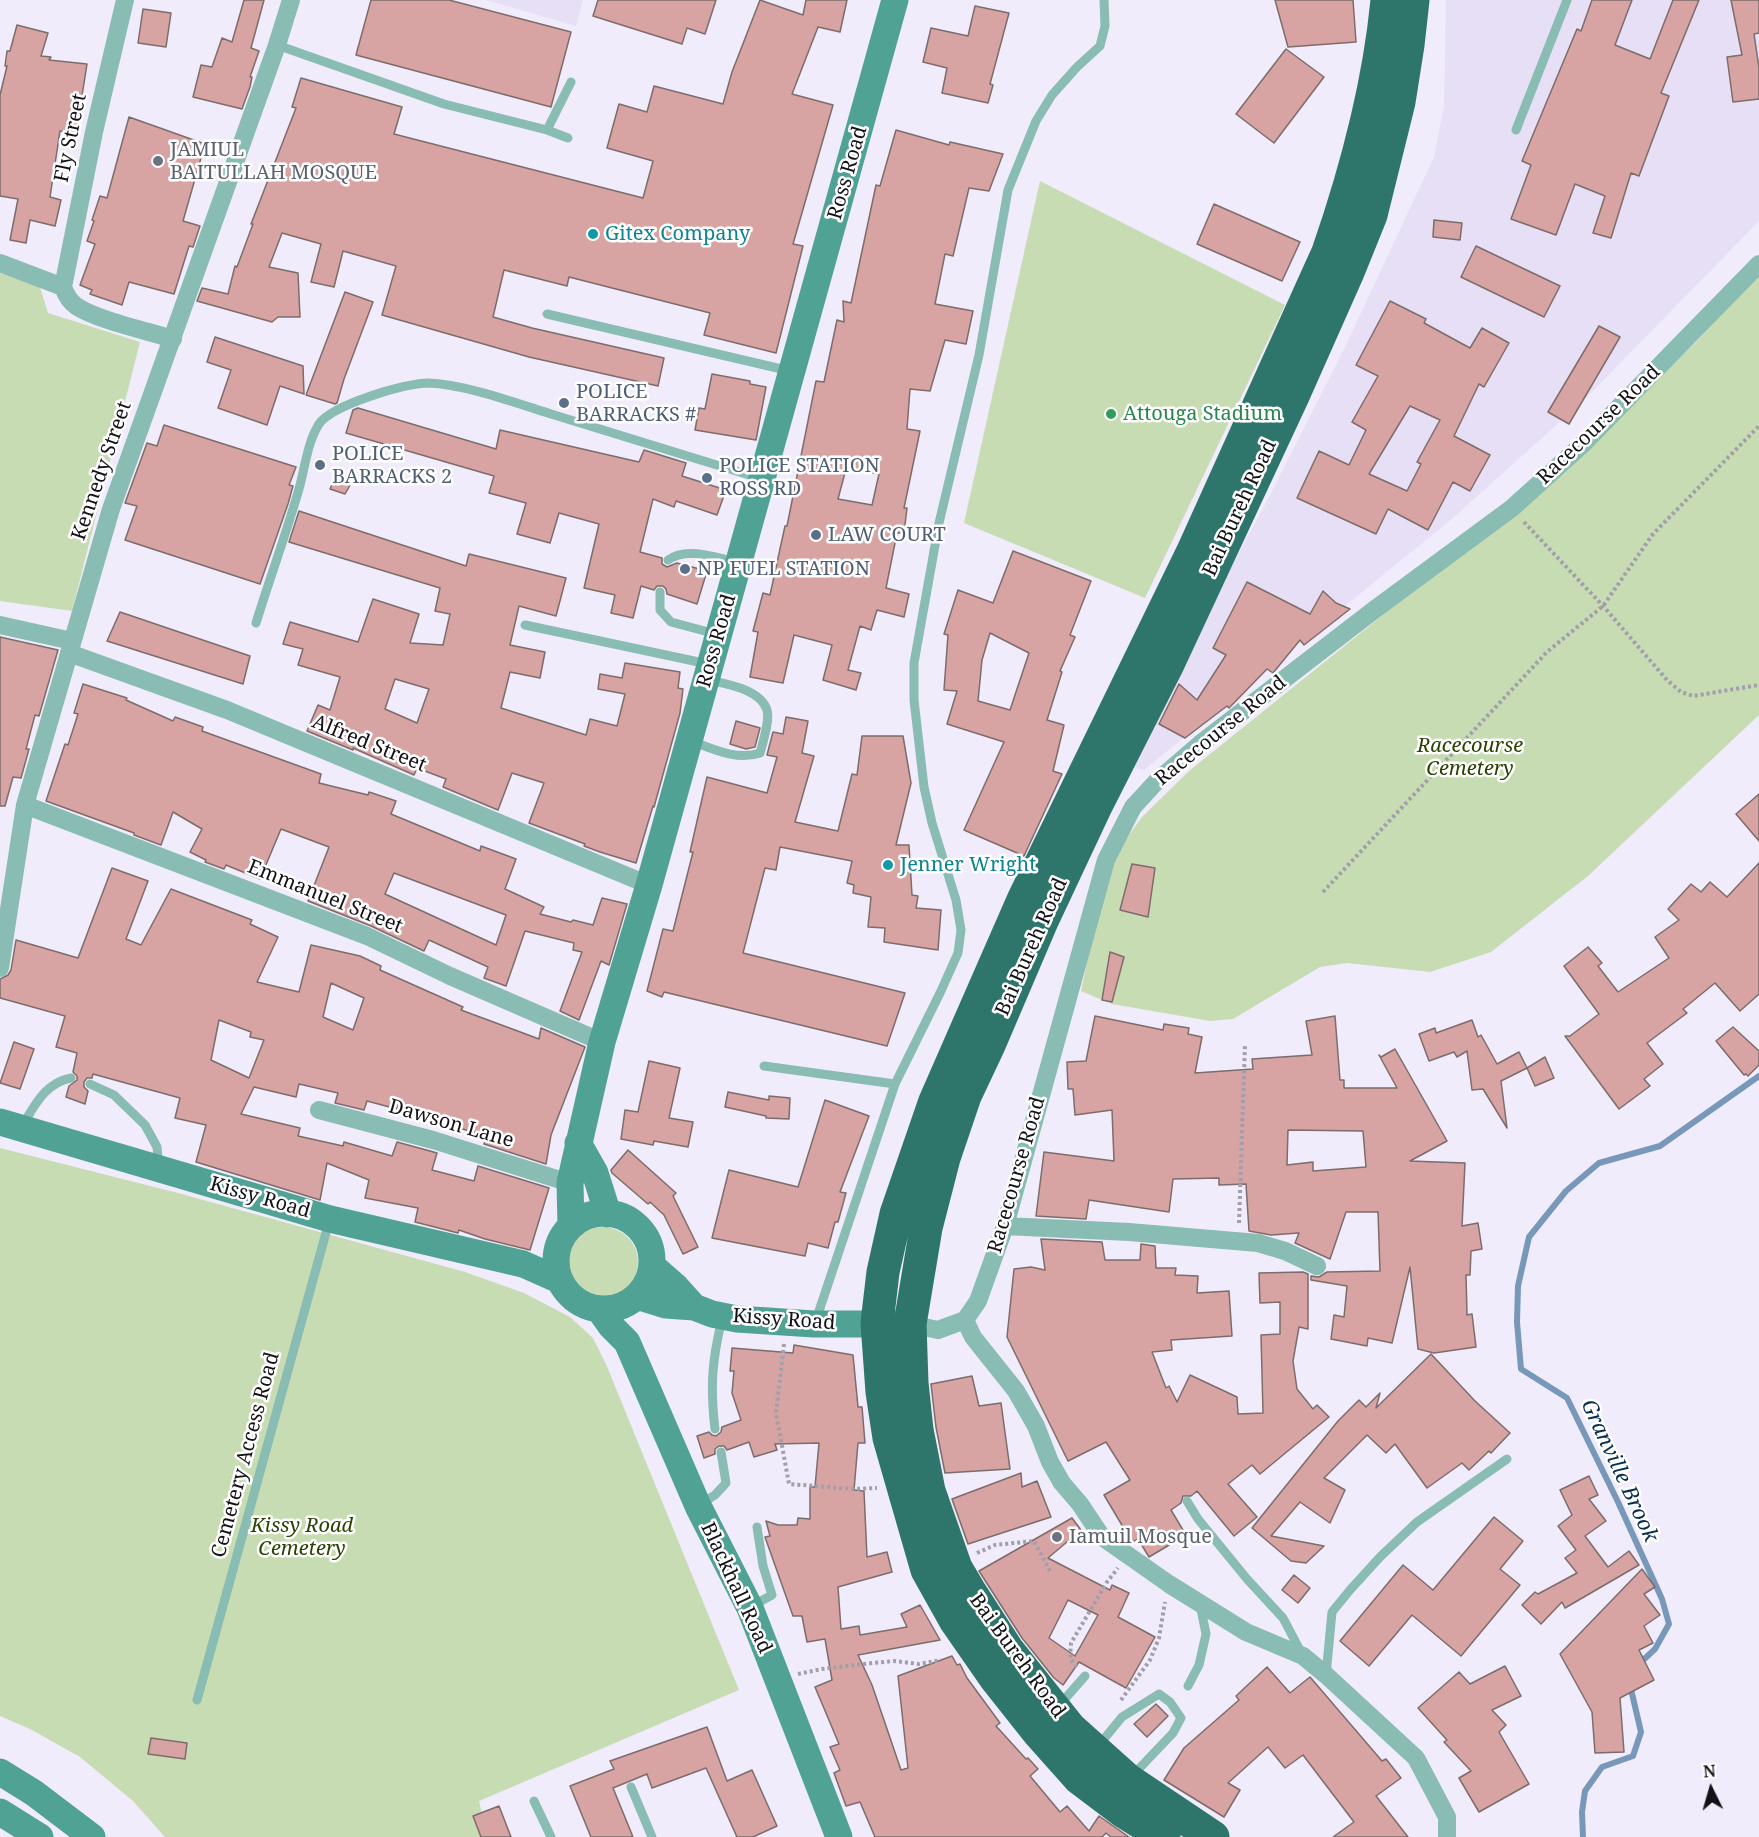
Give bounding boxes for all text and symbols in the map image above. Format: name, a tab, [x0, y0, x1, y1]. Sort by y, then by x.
street label: Fly Street	[50, 91, 92, 185]
street label: Ross Road	[823, 124, 873, 222]
place label: JAMIUL BAITULLAH MOSQUE	[170, 138, 377, 185]
marker: JAMIUL BAITULLAH MOSQUE	[151, 154, 165, 168]
place label: Gitex Company	[605, 222, 750, 246]
marker: Gitex Company	[586, 227, 600, 241]
street label: Racecourse Road	[1533, 360, 1665, 490]
place label: POLICE BARRACKS #	[576, 380, 696, 427]
marker: POLICE BARRACKS #	[557, 396, 571, 410]
street label: Kennedy Street	[67, 398, 137, 544]
place label: Attouga Stadium	[1123, 402, 1282, 426]
marker: Attouga Stadium	[1104, 407, 1118, 421]
street label: Bai Bureh Road	[1198, 436, 1282, 580]
place label: POLICE BARRACKS 2	[332, 442, 452, 489]
place label: POLICE STATION ROSS RD	[719, 454, 880, 501]
marker: POLICE BARRACKS 2	[313, 458, 327, 472]
marker: POLICE STATION ROSS RD	[700, 471, 714, 485]
place label: LAW COURT	[828, 523, 946, 547]
marker: LAW COURT	[809, 528, 823, 542]
place label: NP FUEL STATION	[697, 557, 870, 581]
marker: NP FUEL STATION	[678, 562, 692, 576]
street label: Ross Road	[692, 592, 742, 690]
street label: Racecourse Road	[1151, 671, 1291, 791]
street label: Alfred Street	[308, 710, 430, 778]
park label: Racecourse Cemetery	[1417, 734, 1523, 781]
place label: Jenner Wright	[900, 853, 1036, 877]
street label: Emmanuel Street	[244, 855, 406, 939]
marker: Jenner Wright	[881, 858, 895, 872]
street label: Bai Bureh Road	[991, 875, 1073, 1019]
street label: Racecourse Road	[983, 1094, 1051, 1256]
street label: Dawson Lane	[386, 1095, 516, 1153]
street label: Kissy Road	[207, 1172, 313, 1224]
street label: Kissy Road	[732, 1304, 836, 1336]
street label: Cemetery Access Road	[207, 1350, 285, 1560]
water label: Granville Brook	[1575, 1396, 1663, 1546]
park label: Kissy Road Cemetery	[251, 1514, 353, 1561]
street label: Blackhall Road	[695, 1519, 777, 1657]
place label: Iamuil Mosque	[1069, 1525, 1212, 1549]
marker: Iamuil Mosque	[1050, 1530, 1064, 1544]
street label: Bai Bureh Road	[964, 1589, 1070, 1723]
north arrow	[1681, 1759, 1741, 1819]
text: N	[1702, 1760, 1717, 1783]

